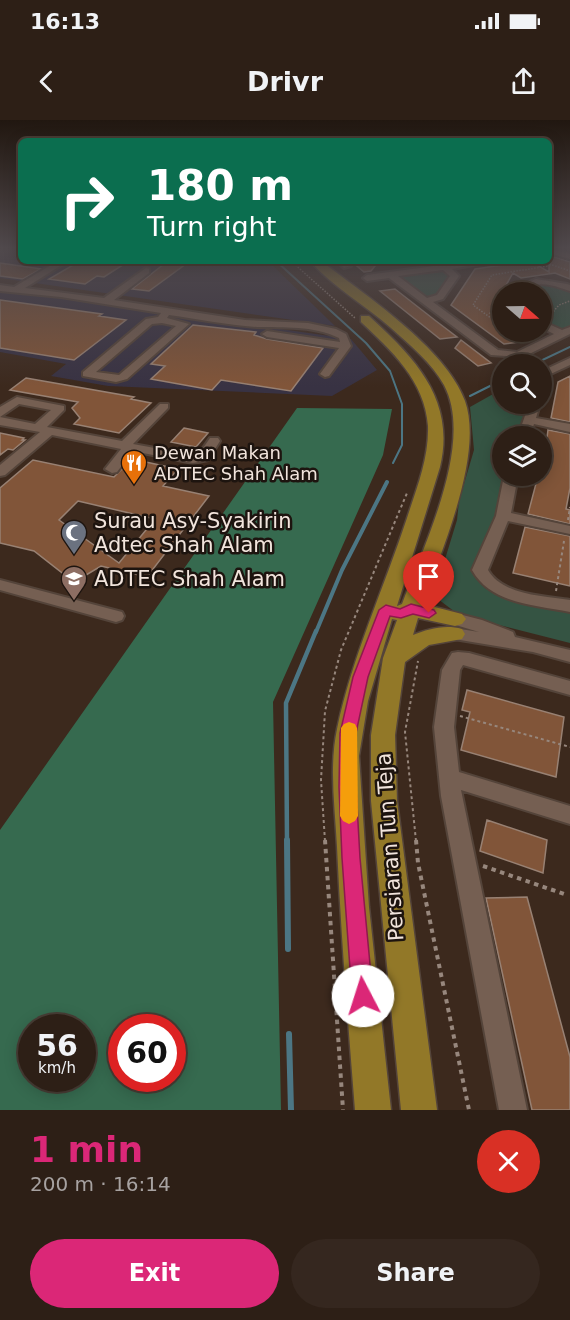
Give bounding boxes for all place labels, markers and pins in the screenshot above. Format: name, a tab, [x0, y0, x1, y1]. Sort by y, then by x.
place label: Dewan Makan ADTEC Shah Alam	[154, 442, 318, 484]
restaurant icon: Dewan Makan ADTEC Shah Alam	[119, 448, 149, 486]
place label: Surau Asy-Syakirin Adtec Shah Alam	[94, 509, 291, 557]
mosque icon: Surau Asy-Syakirin Adtec Shah Alam	[59, 518, 89, 556]
pin	[403, 551, 454, 613]
school or university icon: ADTEC Shah Alam	[59, 564, 89, 602]
place label: ADTEC Shah Alam	[94, 567, 285, 591]

